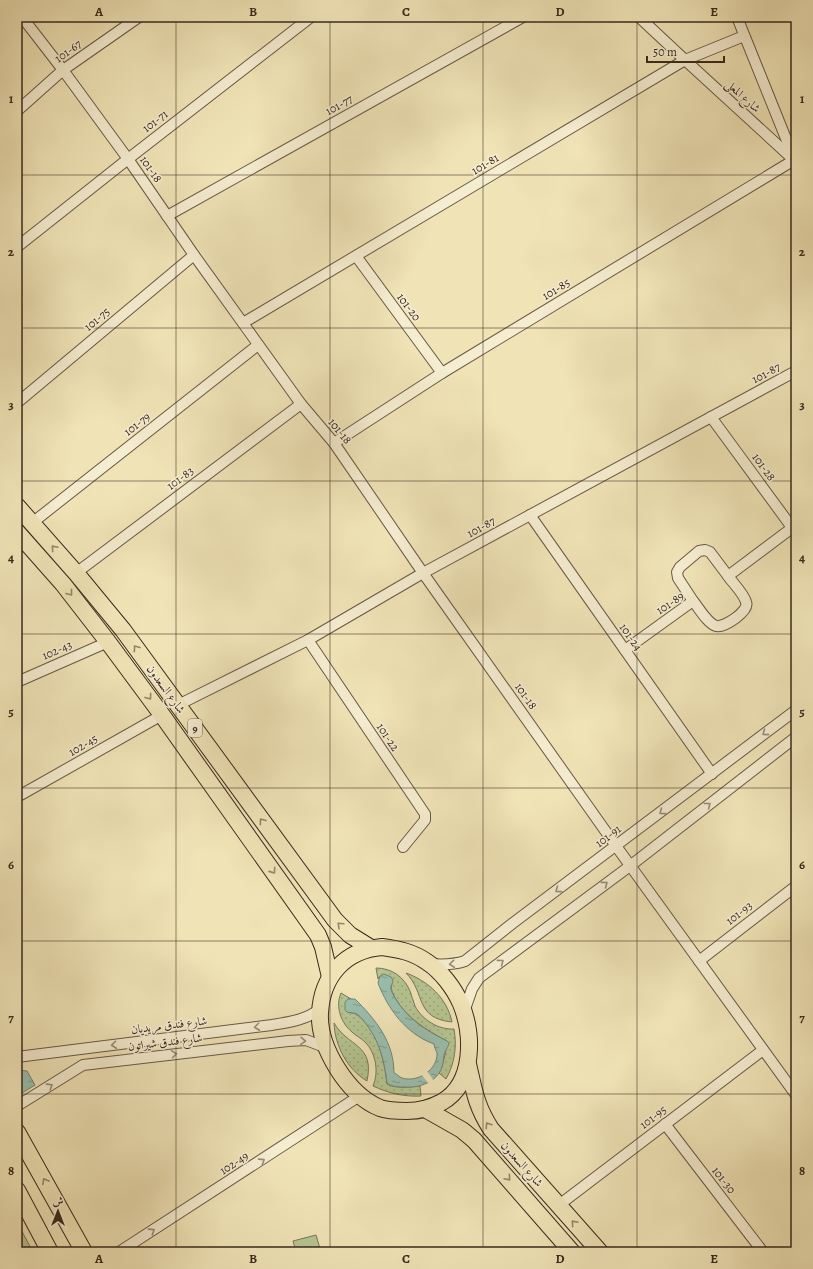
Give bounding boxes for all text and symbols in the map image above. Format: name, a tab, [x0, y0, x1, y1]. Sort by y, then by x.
text: A	[94, 3, 104, 20]
text: B	[249, 3, 257, 20]
text: C	[402, 3, 410, 20]
text: D	[555, 3, 565, 20]
text: E	[710, 3, 718, 20]
street label: 101-67	[51, 35, 86, 66]
scale bar	[647, 38, 724, 64]
text: 50 m	[653, 44, 677, 60]
street label: شارع المعلى	[720, 76, 764, 118]
text: 1	[9, 90, 14, 107]
street label: 101-77	[322, 90, 357, 119]
text: 1	[800, 90, 805, 107]
street label: 101-71	[139, 106, 171, 136]
street label: 101-81	[468, 150, 502, 178]
street label: 101-18	[136, 152, 166, 186]
text: 2	[8, 243, 15, 260]
text: 2	[799, 243, 806, 260]
street label: 101-85	[539, 274, 573, 304]
street label: 101-20	[393, 290, 425, 324]
street label: 101-75	[81, 303, 113, 335]
street label: 101-87	[749, 358, 784, 387]
text: 3	[8, 396, 14, 413]
text: 3	[799, 396, 805, 413]
street label: 101-79	[120, 409, 154, 439]
street label: 101-18	[325, 415, 355, 447]
street label: 101-28	[749, 450, 780, 484]
street label: 101-83	[163, 463, 197, 493]
street label: 101-87	[464, 512, 499, 541]
one-way arrow	[51, 545, 58, 552]
text: 4	[8, 549, 14, 566]
text: 4	[799, 549, 805, 566]
street label: 101-89	[653, 588, 687, 618]
one-way arrow	[65, 589, 72, 596]
street label: 101-24	[616, 620, 647, 654]
street label: 102-43	[40, 637, 74, 663]
one-way arrow	[134, 646, 141, 653]
street label: شارع السعدون	[141, 661, 189, 718]
street label: 101-18	[511, 679, 541, 713]
one-way arrow	[144, 693, 151, 700]
text: 5	[8, 703, 14, 720]
text: 5	[799, 703, 805, 720]
road number: 9	[188, 719, 202, 737]
street label: 101-22	[373, 720, 403, 754]
one-way arrow	[763, 729, 770, 736]
street label: 102-45	[65, 730, 101, 760]
one-way arrow	[704, 803, 711, 810]
one-way arrow	[659, 807, 666, 814]
one-way arrow	[260, 818, 267, 825]
street label: 101-91	[592, 821, 624, 851]
text: 6	[8, 856, 14, 873]
text: 6	[799, 856, 805, 873]
one-way arrow	[268, 867, 275, 874]
one-way arrow	[601, 882, 608, 889]
one-way arrow	[555, 885, 562, 892]
street label: 101-93	[722, 898, 756, 928]
one-way arrow	[337, 923, 345, 930]
one-way arrow	[449, 959, 455, 968]
one-way arrow	[497, 960, 504, 967]
text: 7	[8, 1009, 14, 1026]
text: 7	[799, 1009, 805, 1026]
street label: شارع فندق مريديان	[130, 1012, 209, 1041]
one-way arrow	[254, 1022, 260, 1031]
street label: شارع فندق شيراتون	[127, 1029, 204, 1058]
one-way arrow	[300, 1037, 306, 1045]
one-way arrow	[111, 1041, 117, 1050]
one-way arrow	[171, 1050, 177, 1059]
one-way arrow	[46, 1083, 53, 1090]
street label: 101-95	[636, 1102, 670, 1132]
one-way arrow	[485, 1122, 493, 1129]
street label: شارع السعدون	[495, 1138, 547, 1192]
street label: 102-49	[216, 1148, 252, 1178]
one-way arrow	[257, 1158, 264, 1165]
text: 8	[8, 1162, 14, 1179]
text: 8	[799, 1162, 805, 1179]
street label: 101-30	[708, 1163, 740, 1197]
one-way arrow	[503, 1173, 510, 1181]
one-way arrow	[42, 1178, 49, 1186]
north arrow	[38, 1191, 78, 1231]
text: ش	[53, 1194, 64, 1209]
one-way arrow	[572, 1220, 579, 1227]
one-way arrow	[148, 1228, 155, 1236]
text: A	[94, 1250, 104, 1267]
text: B	[249, 1250, 257, 1267]
text: C	[402, 1250, 410, 1267]
text: D	[555, 1250, 565, 1267]
text: E	[710, 1250, 718, 1267]

